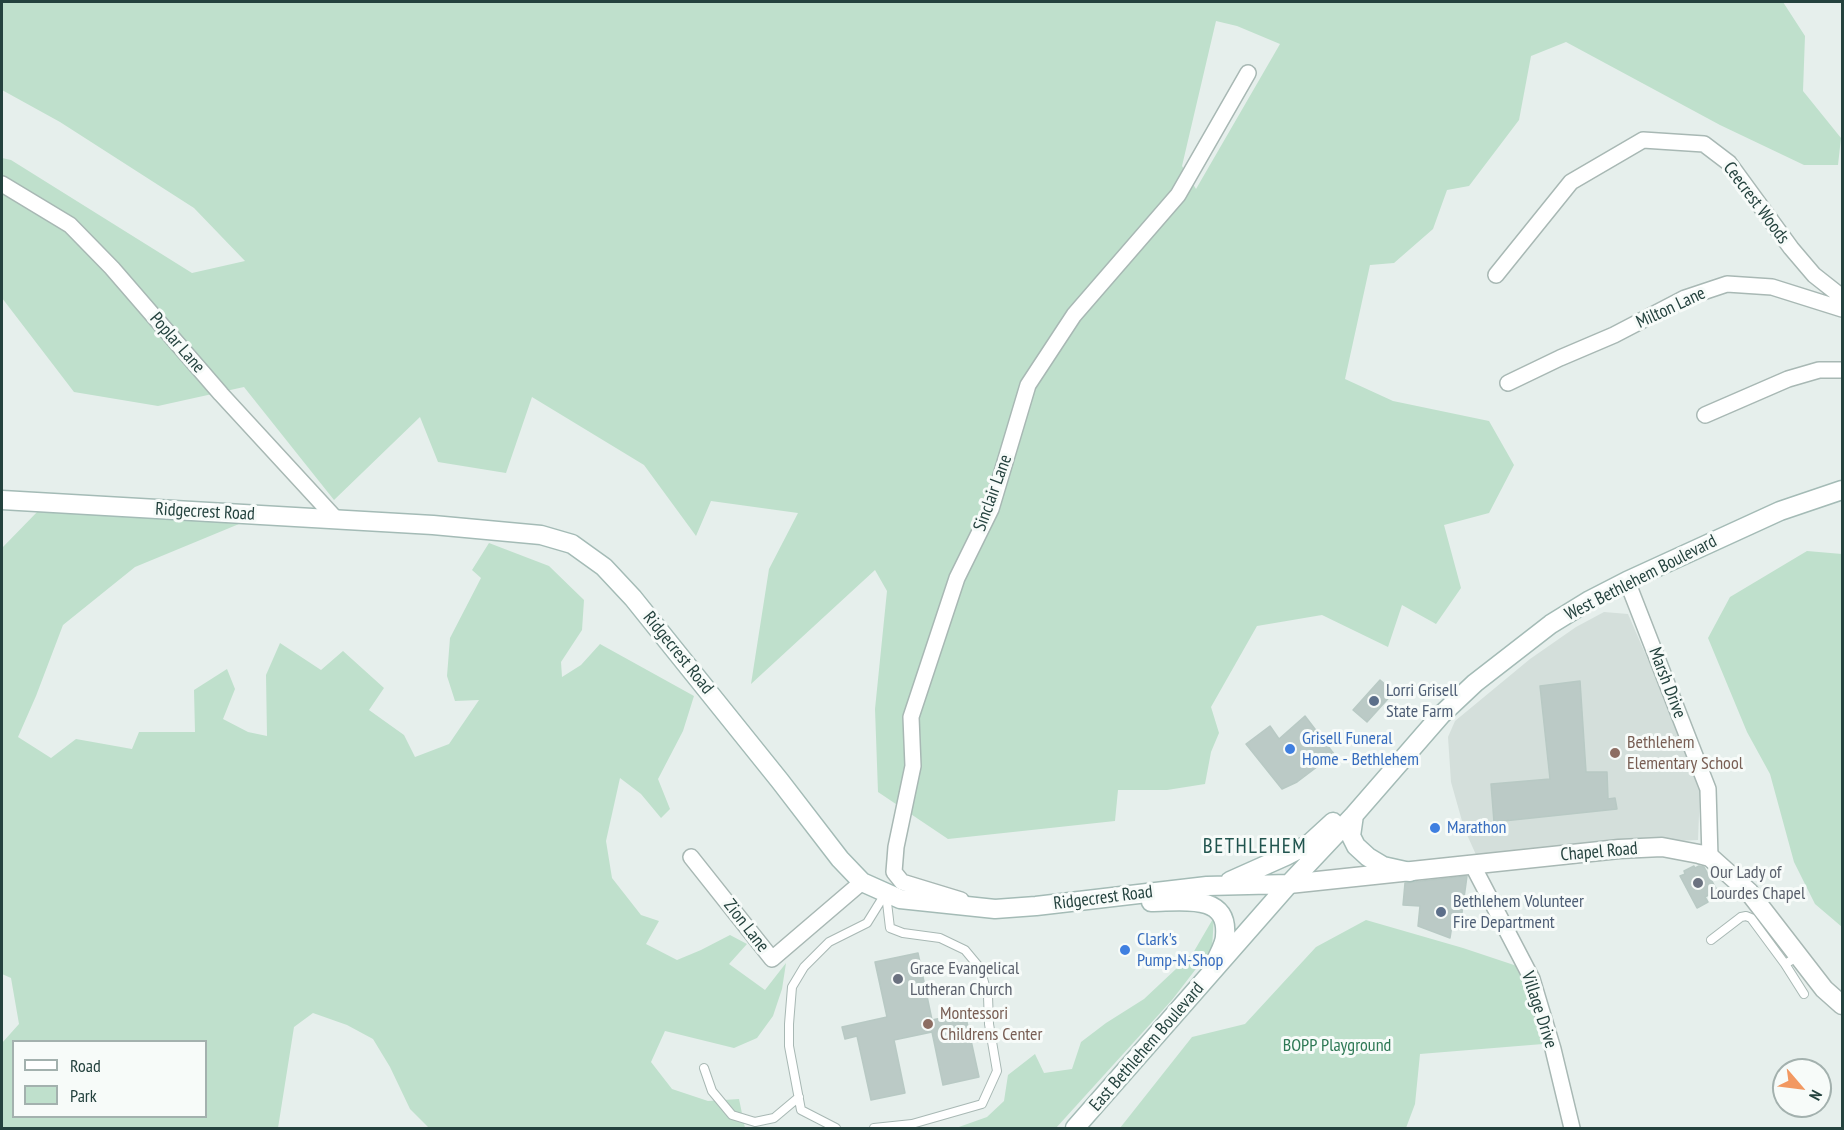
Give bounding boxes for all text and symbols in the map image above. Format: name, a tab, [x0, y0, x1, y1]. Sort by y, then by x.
street label: Ceecrest Woods	[1718, 158, 1794, 248]
street label: Milton Lane	[1633, 283, 1709, 333]
street label: Poplar Lane	[145, 308, 209, 378]
street label: Sinclair Lane	[969, 452, 1017, 534]
street label: Ridgecrest Road	[155, 499, 255, 525]
street label: West Bethlehem Boulevard	[1562, 530, 1720, 626]
street label: Ridgecrest Road	[638, 607, 718, 699]
street label: Marsh Drive	[1644, 645, 1690, 721]
place label: Lorri Grisell State Farm	[1386, 680, 1458, 722]
marker: Lorri Grisell State Farm	[1367, 694, 1381, 708]
place label: Grisell Funeral Home - Bethlehem	[1302, 728, 1419, 771]
place label: Bethlehem Elementary School	[1627, 732, 1743, 774]
marker: Grisell Funeral Home - Bethlehem	[1283, 742, 1297, 756]
marker: Bethlehem Elementary School	[1608, 746, 1622, 760]
place label: Marathon	[1447, 817, 1506, 839]
marker: Marathon	[1428, 821, 1442, 835]
district label: BETHLEHEM	[1203, 834, 1307, 860]
street label: Chapel Road	[1560, 838, 1638, 866]
place label: Our Lady of Lourdes Chapel	[1710, 862, 1805, 904]
marker: Our Lady of Lourdes Chapel	[1691, 876, 1705, 890]
street label: Ridgecrest Road	[1052, 881, 1154, 915]
place label: Bethlehem Volunteer Fire Department	[1453, 891, 1584, 934]
street label: Zion Lane	[719, 895, 773, 957]
marker: Bethlehem Volunteer Fire Department	[1434, 905, 1448, 919]
place label: Clark's Pump-N-Shop	[1137, 929, 1223, 972]
marker: Clark's Pump-N-Shop	[1118, 943, 1132, 957]
place label: Grace Evangelical Lutheran Church	[910, 958, 1019, 1000]
street label: Village Drive	[1516, 969, 1562, 1051]
marker: Grace Evangelical Lutheran Church	[891, 972, 905, 986]
street label: East Bethlehem Boulevard	[1085, 978, 1209, 1116]
place label: Montessori Childrens Center	[940, 1003, 1042, 1046]
marker: Montessori Childrens Center	[921, 1017, 935, 1031]
park label: BOPP Playground	[1283, 1035, 1391, 1057]
legend	[12, 1040, 207, 1118]
text: Road	[70, 1054, 101, 1077]
north arrow	[1772, 1058, 1832, 1118]
text: Park	[70, 1084, 97, 1107]
text: N	[1805, 1087, 1827, 1104]

